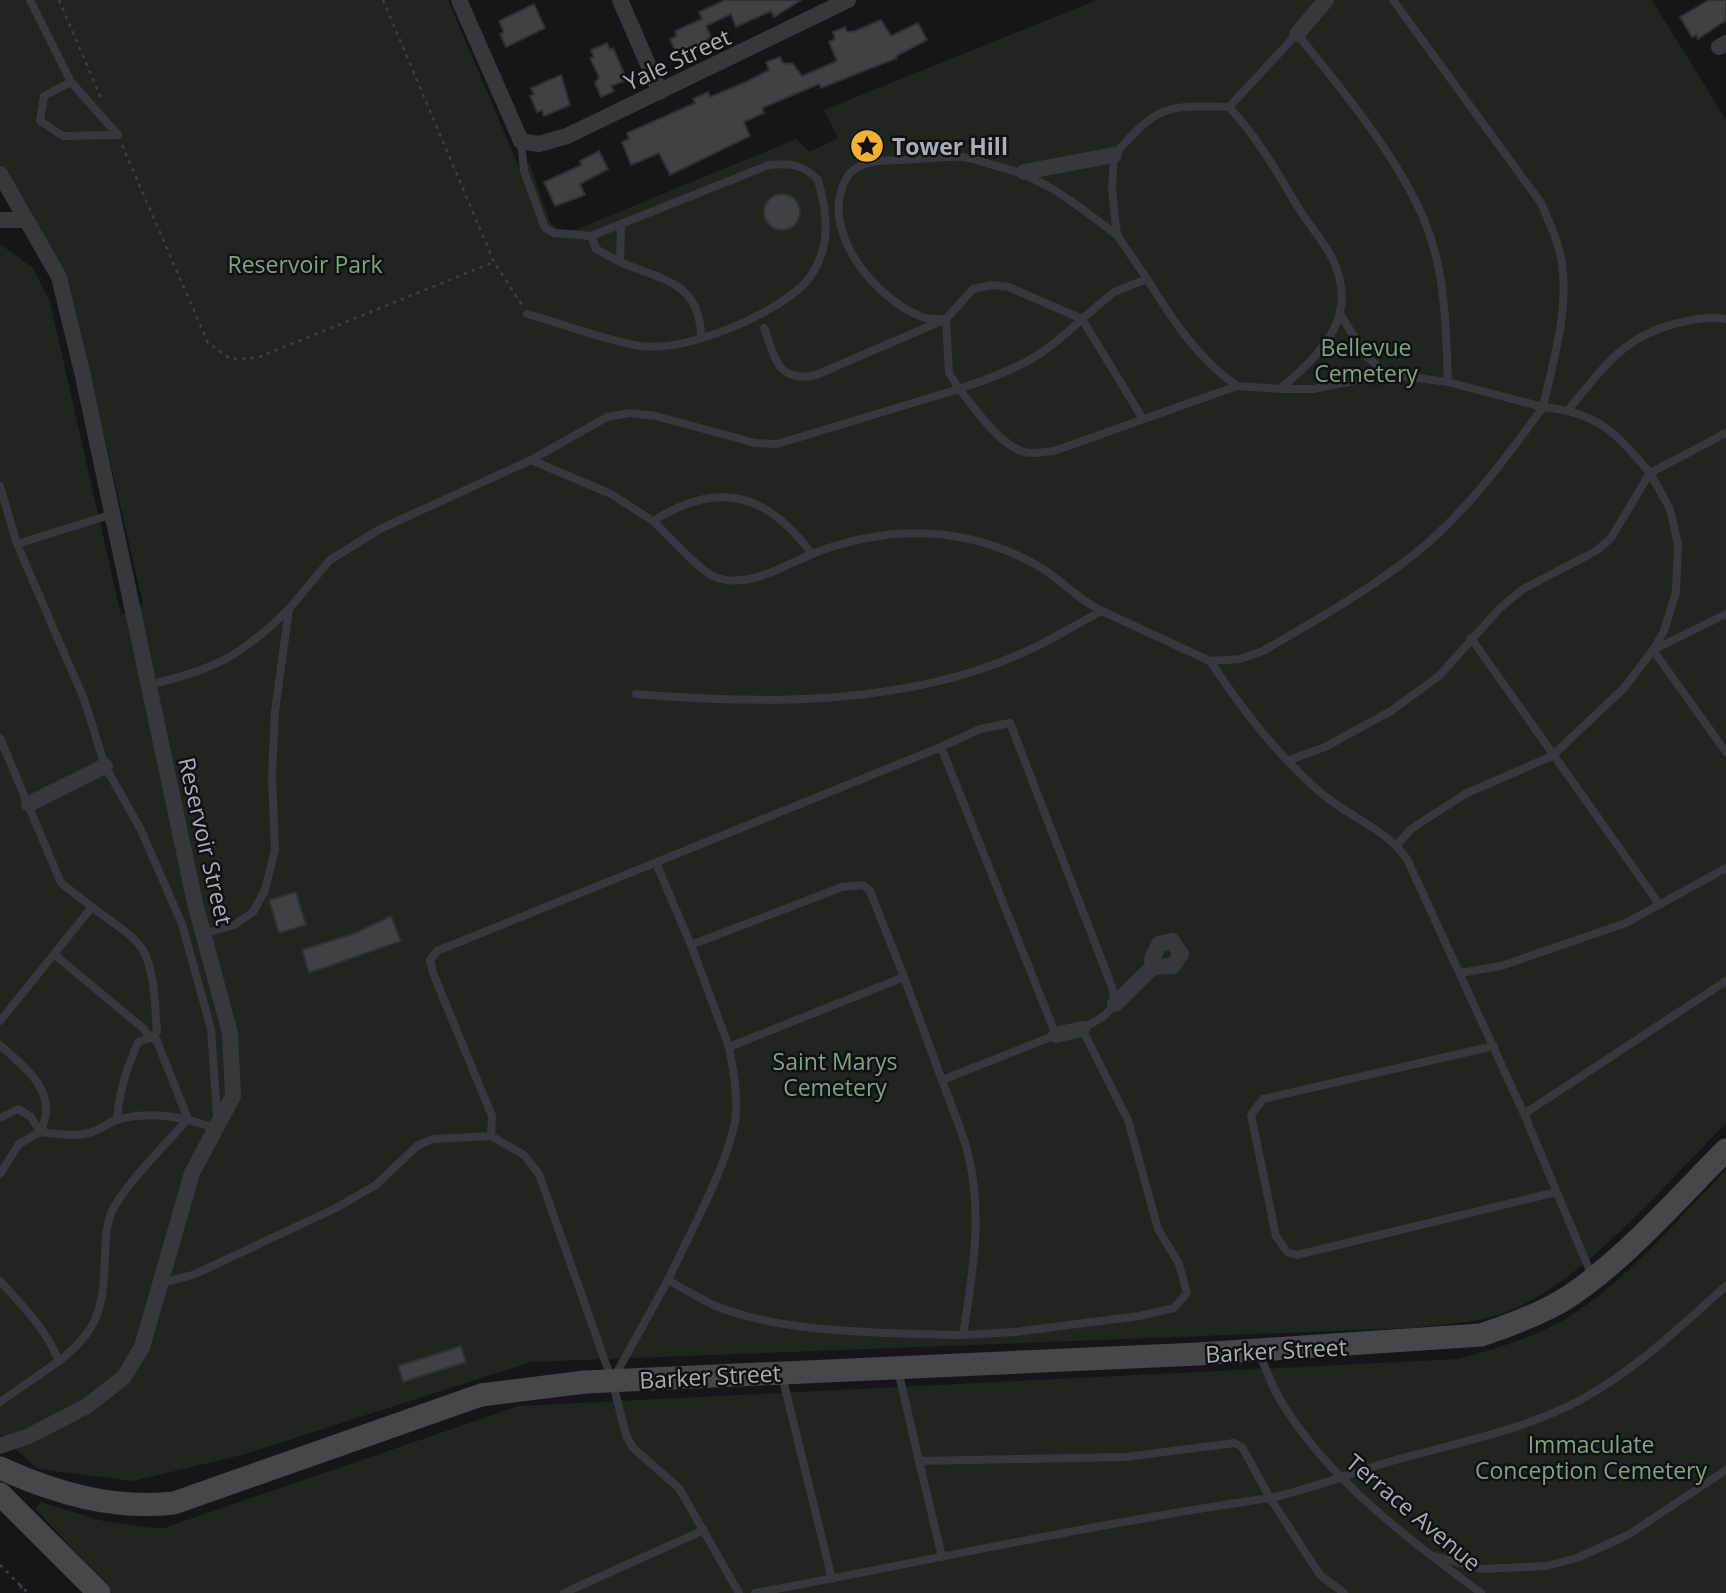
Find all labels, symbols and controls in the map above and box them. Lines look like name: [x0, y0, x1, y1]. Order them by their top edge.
street label: Yale Street: [618, 20, 736, 98]
place icon: Tower Hill: [848, 127, 886, 165]
place label: Tower Hill: [892, 130, 1008, 162]
park label: Reservoir Park: [228, 248, 383, 280]
park label: Bellevue Cemetery: [1314, 331, 1418, 389]
street label: Reservoir Street: [171, 754, 241, 928]
park label: Saint Marys Cemetery: [773, 1045, 897, 1103]
street label: Barker Street: [1204, 1330, 1348, 1370]
street label: Barker Street: [638, 1356, 782, 1396]
park label: Immaculate Conception Cemetery: [1475, 1428, 1707, 1486]
street label: Terrace Avenue: [1340, 1446, 1488, 1578]

